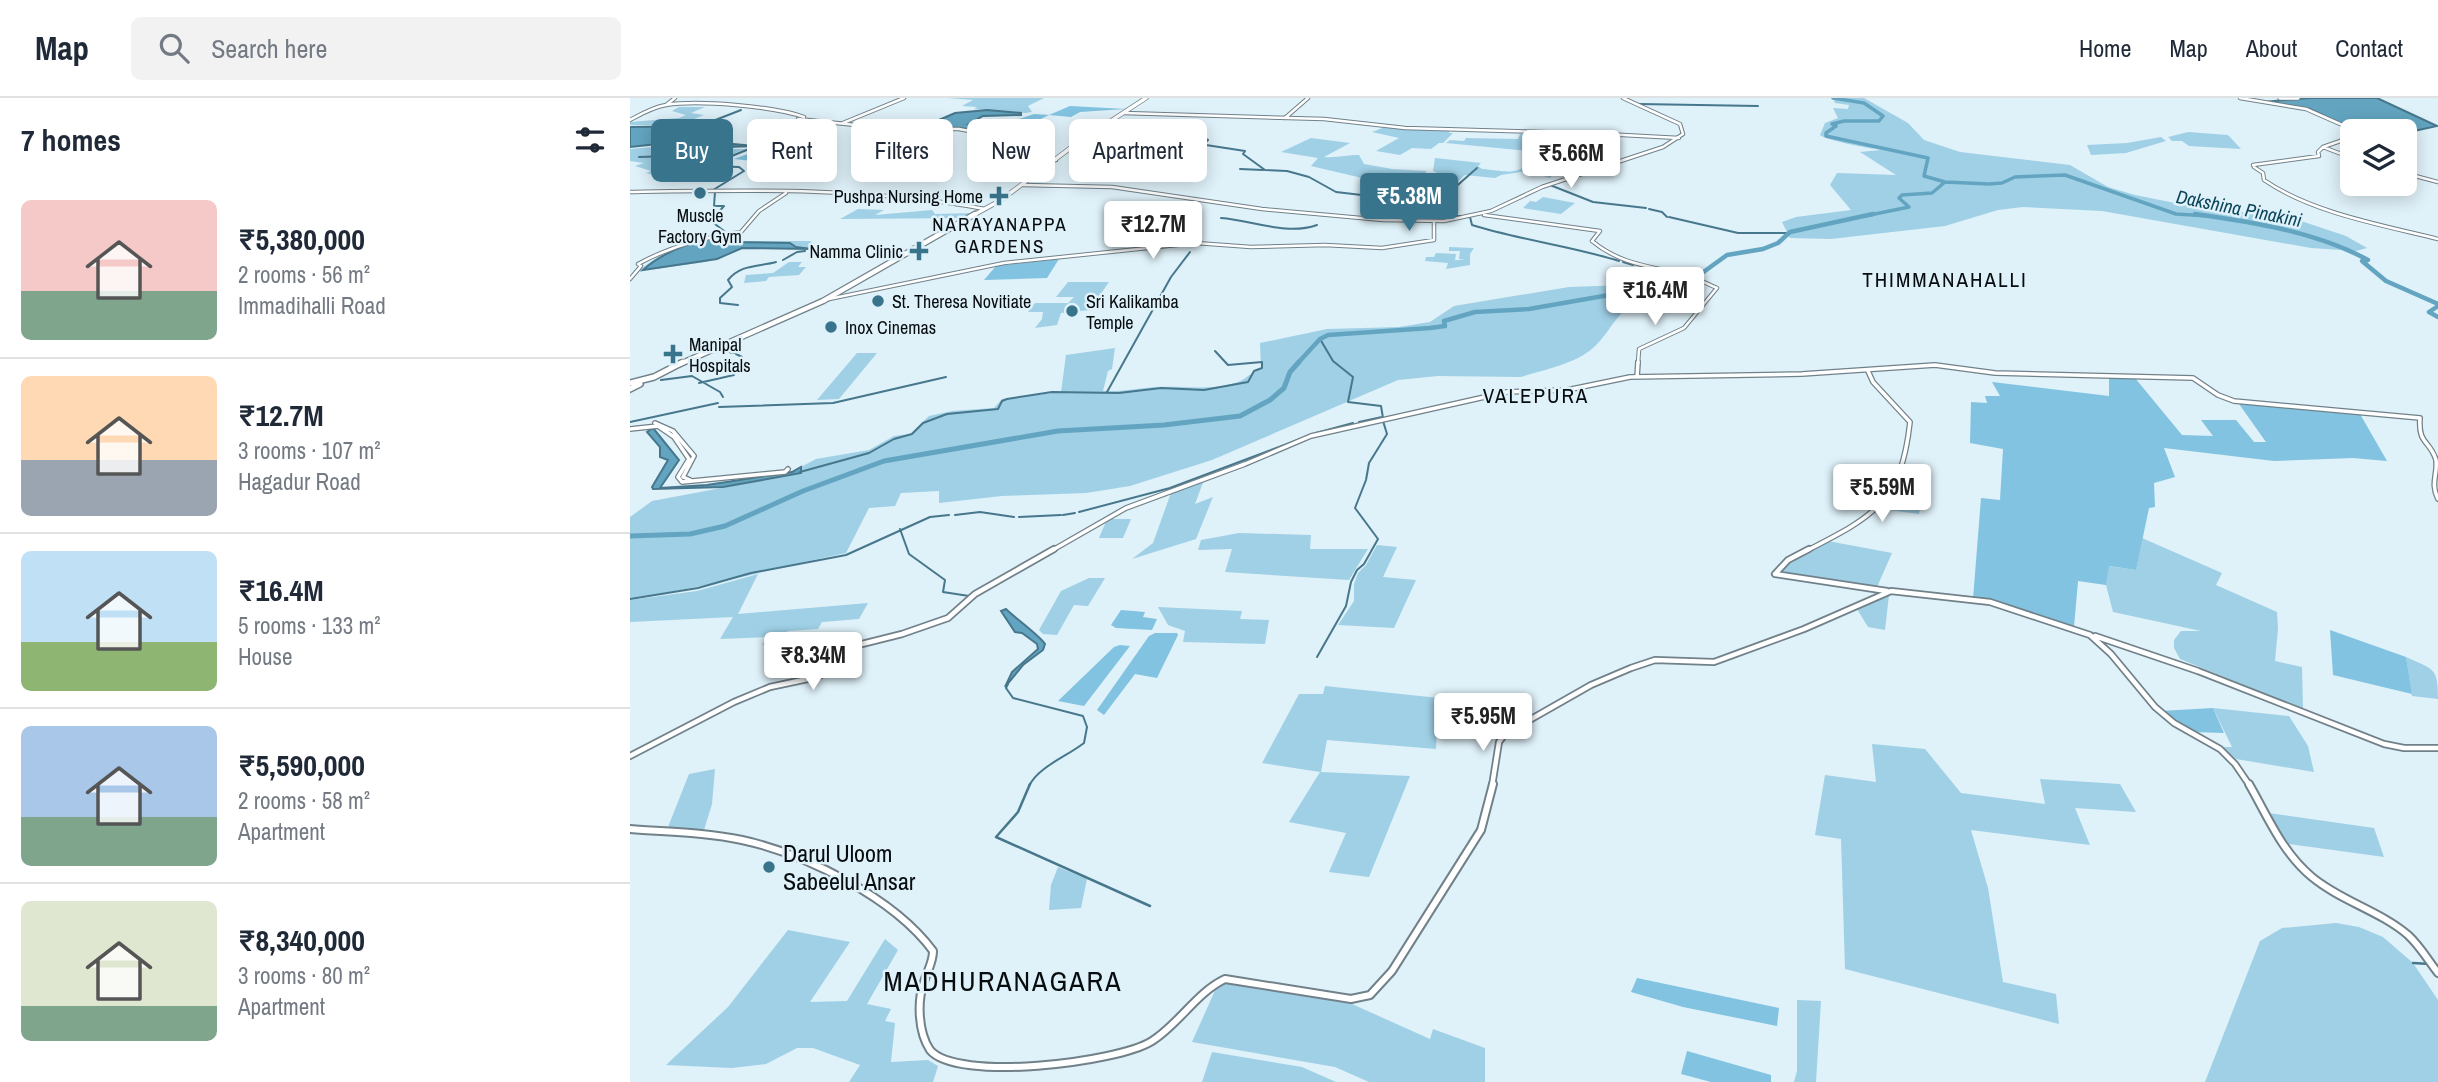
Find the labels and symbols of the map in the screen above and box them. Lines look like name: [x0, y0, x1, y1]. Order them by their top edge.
pin: ₹5.66M: [1514, 130, 1628, 190]
pin: ₹5.38M: [1352, 174, 1466, 233]
water label: Dakshina Pinakini: [2174, 183, 2305, 233]
place label: Pushpa Nursing Home: [834, 184, 983, 209]
marker: Muscle Factory Gym: [692, 185, 708, 201]
marker: Pushpa Nursing Home: [989, 186, 1009, 206]
pin: ₹12.7M: [1096, 202, 1210, 261]
place label: Muscle Factory Gym: [658, 203, 742, 249]
district label: NARAYANAPPA GARDENS: [932, 211, 1068, 259]
place label: Namma Clinic: [810, 239, 903, 264]
marker: Namma Clinic: [909, 241, 929, 261]
district label: THIMMANAHALLI: [1862, 265, 2028, 294]
pin: ₹16.4M: [1598, 268, 1712, 327]
place label: St. Theresa Novitiate: [892, 289, 1031, 314]
place label: Sri Kalikamba Temple: [1086, 289, 1179, 335]
marker: St. Theresa Novitiate: [870, 293, 886, 309]
marker: Sri Kalikamba Temple: [1064, 303, 1080, 319]
place label: Inox Cinemas: [845, 315, 936, 340]
marker: Inox Cinemas: [823, 319, 839, 335]
place label: Manipal Hospitals: [689, 332, 751, 378]
marker: Manipal Hospitals: [663, 344, 683, 364]
district label: VALEPURA: [1483, 381, 1589, 410]
pin: ₹5.59M: [1825, 464, 1939, 524]
pin: ₹8.34M: [756, 632, 870, 692]
pin: ₹5.95M: [1426, 694, 1540, 753]
place label: Darul Uloom Sabeelul Ansar: [783, 837, 916, 897]
marker: Darul Uloom Sabeelul Ansar: [761, 859, 777, 875]
district label: MADHURANAGARA: [883, 962, 1123, 1000]

